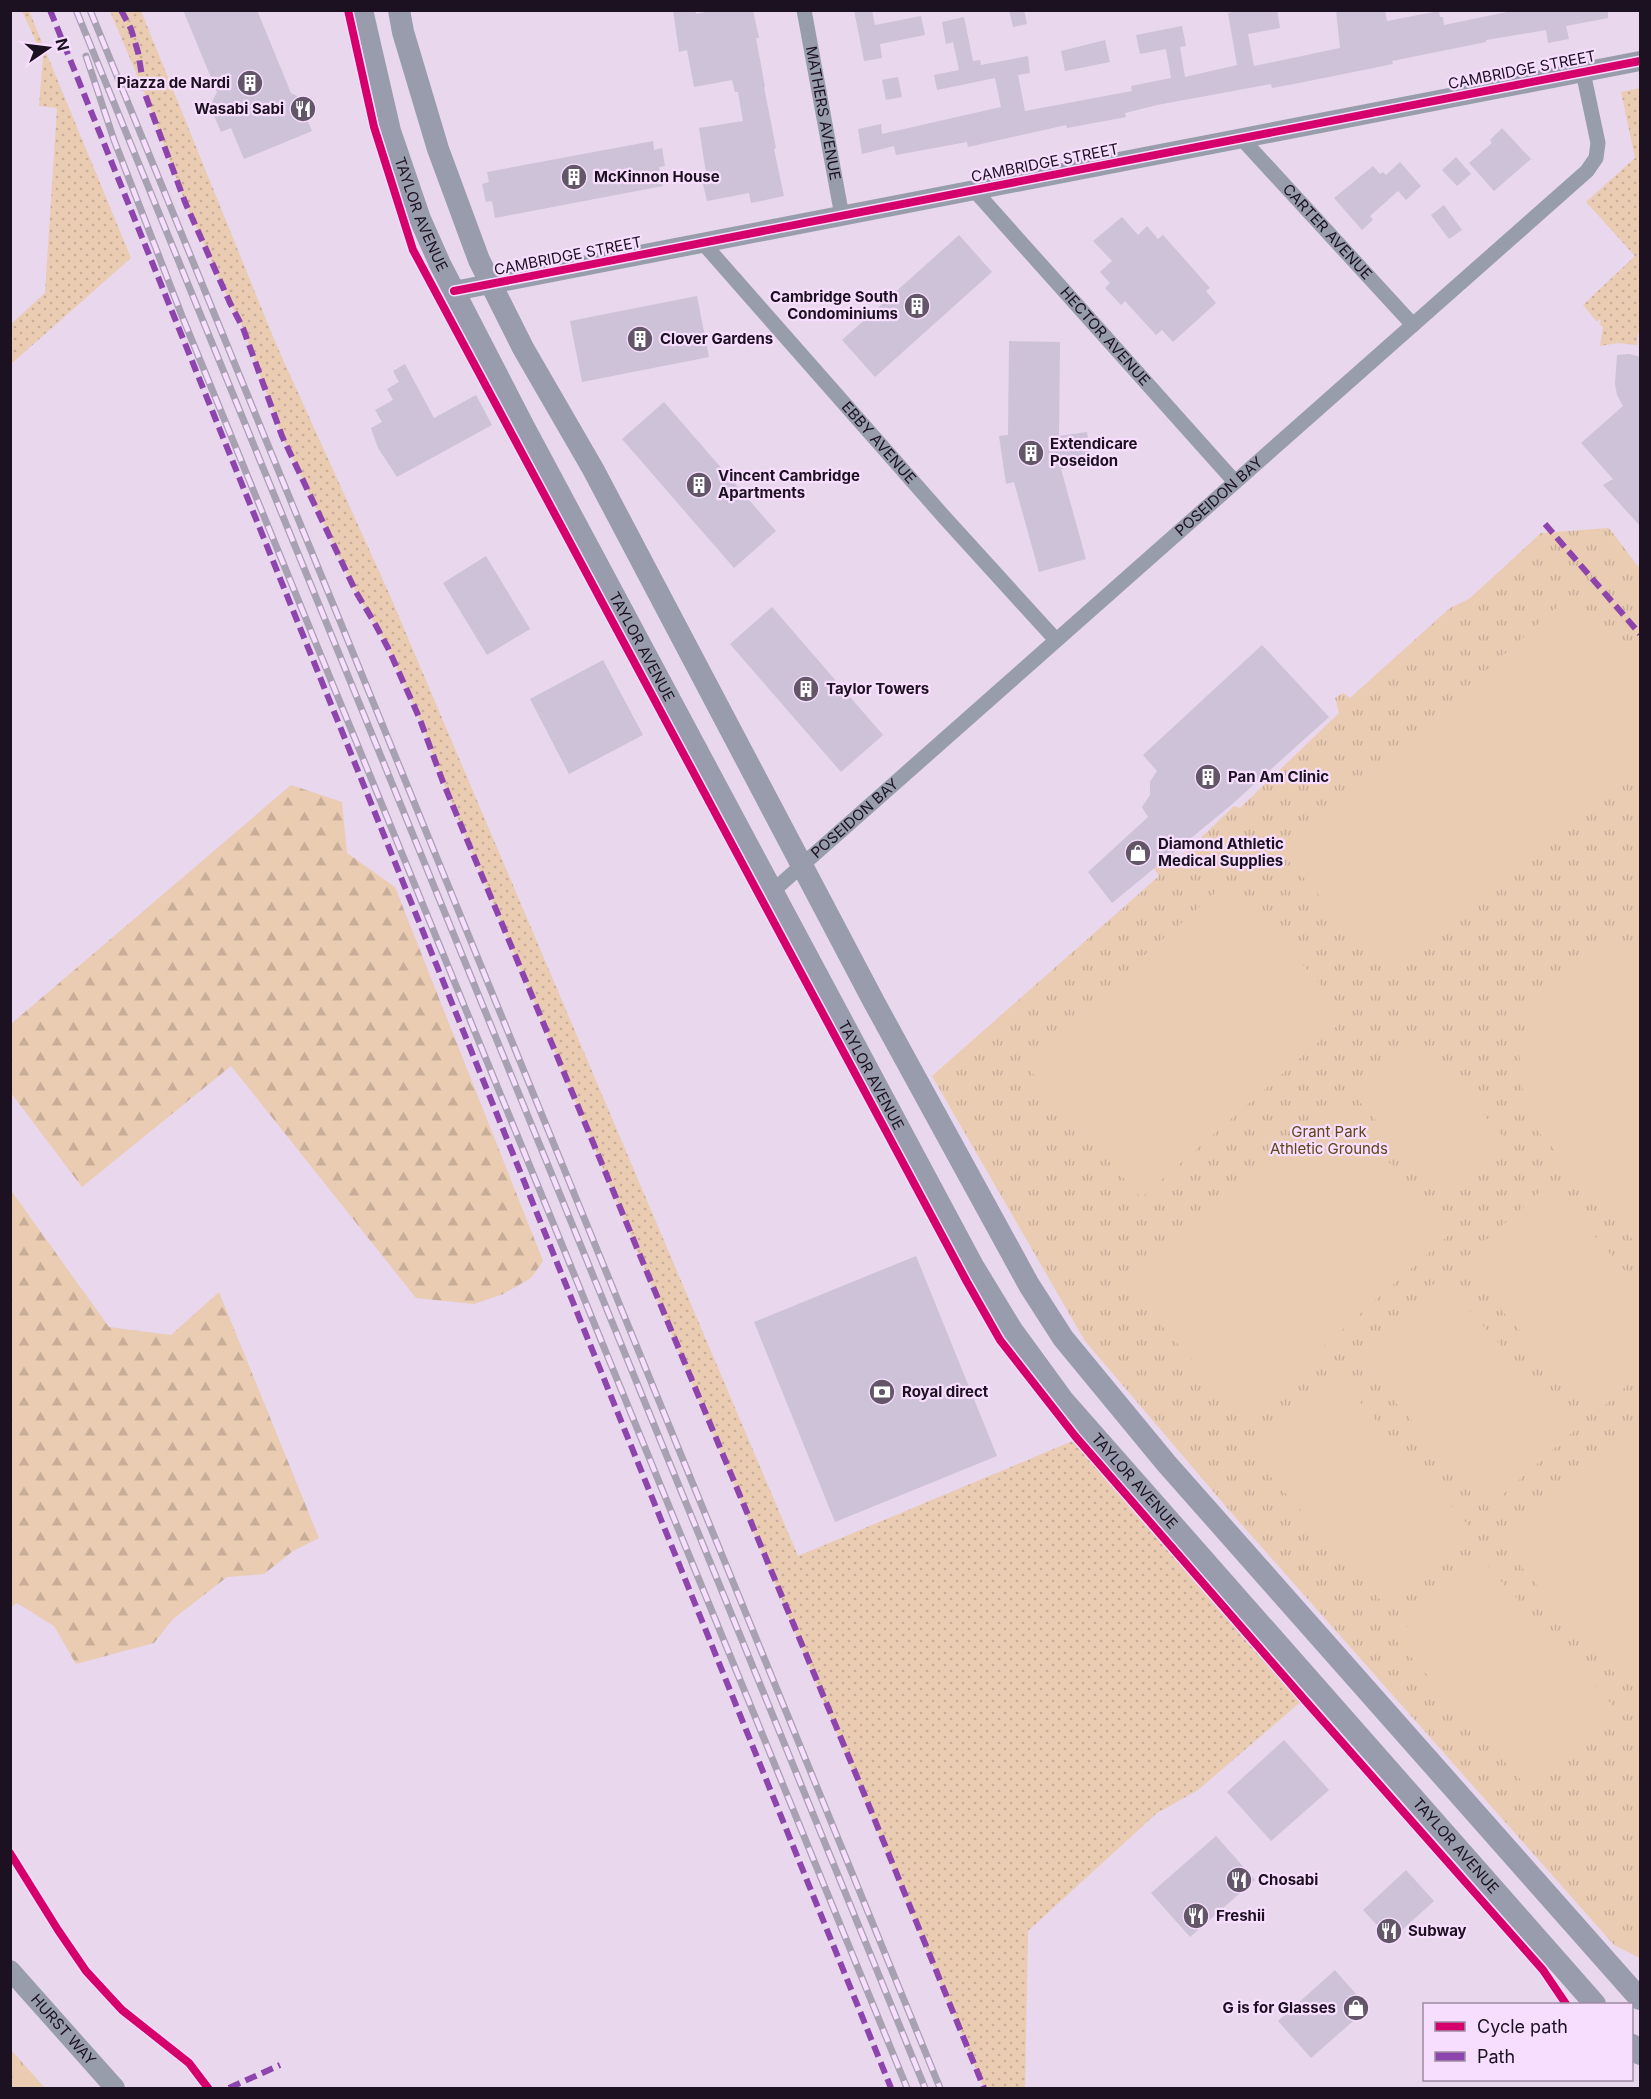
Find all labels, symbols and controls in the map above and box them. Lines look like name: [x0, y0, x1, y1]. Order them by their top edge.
north arrow: [18, 18, 78, 78]
text: N: [51, 36, 74, 53]
street label: MATHERS AVENUE: [802, 44, 845, 182]
street label: CAMBRIDGE STREET: [1446, 46, 1597, 93]
building icon: Piazza de Nardi: [235, 68, 265, 98]
place label: Piazza de Nardi: [117, 73, 230, 92]
restaurant icon: Wasabi Sabi: [288, 94, 318, 124]
place label: Wasabi Sabi: [194, 99, 284, 118]
street label: CAMBRIDGE STREET: [969, 139, 1120, 186]
street label: TAYLOR AVENUE: [391, 154, 452, 275]
building icon: McKinnon House: [559, 162, 589, 192]
place label: McKinnon House: [594, 167, 720, 186]
street label: CARTER AVENUE: [1279, 180, 1376, 283]
street label: CAMBRIDGE STREET: [492, 232, 643, 279]
street label: HECTOR AVENUE: [1056, 283, 1154, 389]
place label: Cambridge South Condominiums: [770, 287, 898, 323]
building icon: Cambridge South Condominiums: [902, 291, 932, 321]
building icon: Clover Gardens: [625, 324, 655, 354]
place label: Clover Gardens: [660, 329, 773, 348]
street label: EBBY AVENUE: [838, 397, 920, 487]
place label: Extendicare Poseidon: [1050, 434, 1138, 470]
building icon: Extendicare Poseidon: [1016, 438, 1046, 468]
street label: POSEIDON BAY: [1171, 452, 1266, 540]
place label: Vincent Cambridge Apartments: [718, 466, 860, 502]
building icon: Vincent Cambridge Apartments: [684, 470, 714, 500]
street label: TAYLOR AVENUE: [605, 588, 679, 705]
building icon: Taylor Towers: [791, 674, 821, 704]
place label: Taylor Towers: [826, 679, 929, 698]
building icon: Pan Am Clinic: [1193, 762, 1223, 792]
place label: Pan Am Clinic: [1228, 767, 1329, 786]
street label: POSEIDON BAY: [807, 774, 902, 862]
place label: Diamond Athletic Medical Supplies: [1158, 834, 1284, 870]
shop icon: Diamond Athletic Medical Supplies: [1123, 838, 1153, 868]
street label: TAYLOR AVENUE: [834, 1017, 908, 1133]
park label: Grant Park Athletic Grounds: [1270, 1122, 1388, 1158]
bank icon: Royal direct: [867, 1377, 897, 1407]
place label: Royal direct: [902, 1382, 989, 1401]
street label: TAYLOR AVENUE: [1088, 1429, 1182, 1533]
street label: TAYLOR AVENUE: [1409, 1794, 1503, 1897]
restaurant icon: Chosabi: [1224, 1865, 1254, 1895]
place label: Chosabi: [1258, 1870, 1318, 1889]
restaurant icon: Freshii: [1181, 1901, 1211, 1931]
place label: Freshii: [1216, 1906, 1265, 1925]
restaurant icon: Subway: [1374, 1916, 1404, 1946]
place label: Subway: [1408, 1921, 1467, 1940]
street label: HURST WAY: [27, 1990, 100, 2069]
shop icon: G is for Glasses: [1341, 1993, 1371, 2023]
place label: G is for Glasses: [1222, 1998, 1336, 2017]
legend: [1423, 2003, 1633, 2081]
text: Cycle path: [1477, 2016, 1568, 2037]
text: Path: [1477, 2046, 1515, 2067]

